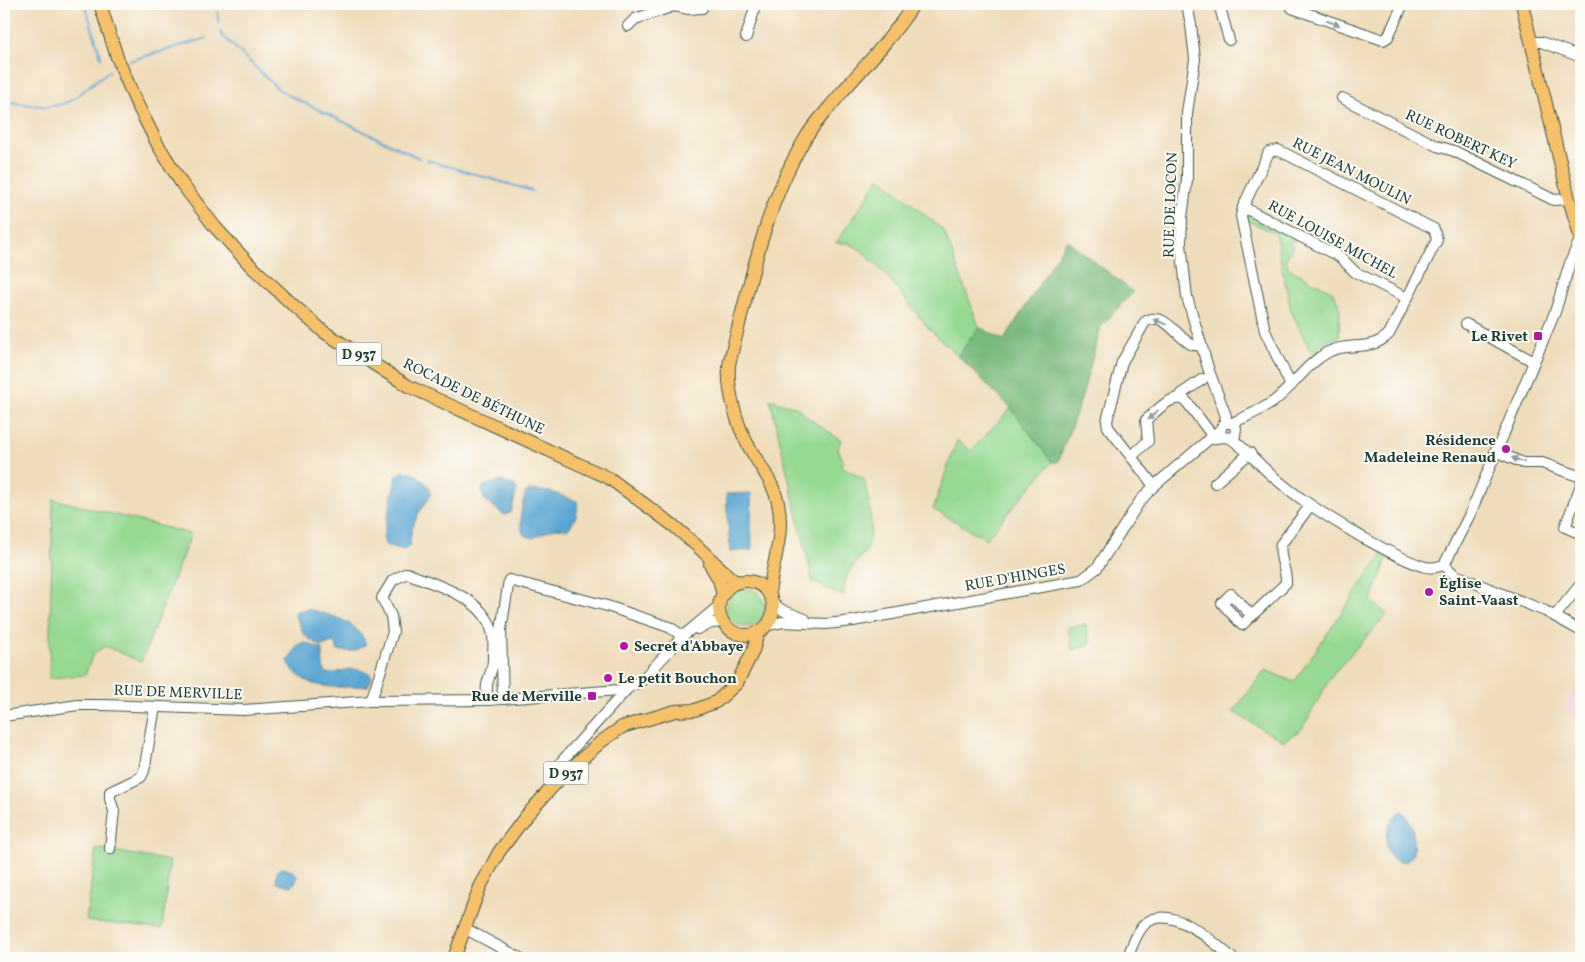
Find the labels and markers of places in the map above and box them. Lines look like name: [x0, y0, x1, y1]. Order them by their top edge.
place label: Le Rivet: [1471, 327, 1528, 348]
marker: Le Rivet: [1532, 330, 1544, 342]
place label: Résidence Madeleine Renaud: [1364, 431, 1496, 469]
marker: Résidence Madeleine Renaud: [1500, 443, 1512, 455]
place label: Église Saint-Vaast: [1439, 574, 1519, 612]
marker: Église Saint-Vaast: [1423, 586, 1435, 598]
place label: Secret d'Abbaye: [634, 637, 744, 658]
marker: Secret d'Abbaye: [618, 640, 630, 652]
place label: Le petit Bouchon: [618, 669, 737, 690]
marker: Le petit Bouchon: [602, 672, 614, 684]
place label: Rue de Merville: [471, 687, 582, 708]
marker: Rue de Merville: [586, 690, 598, 702]

